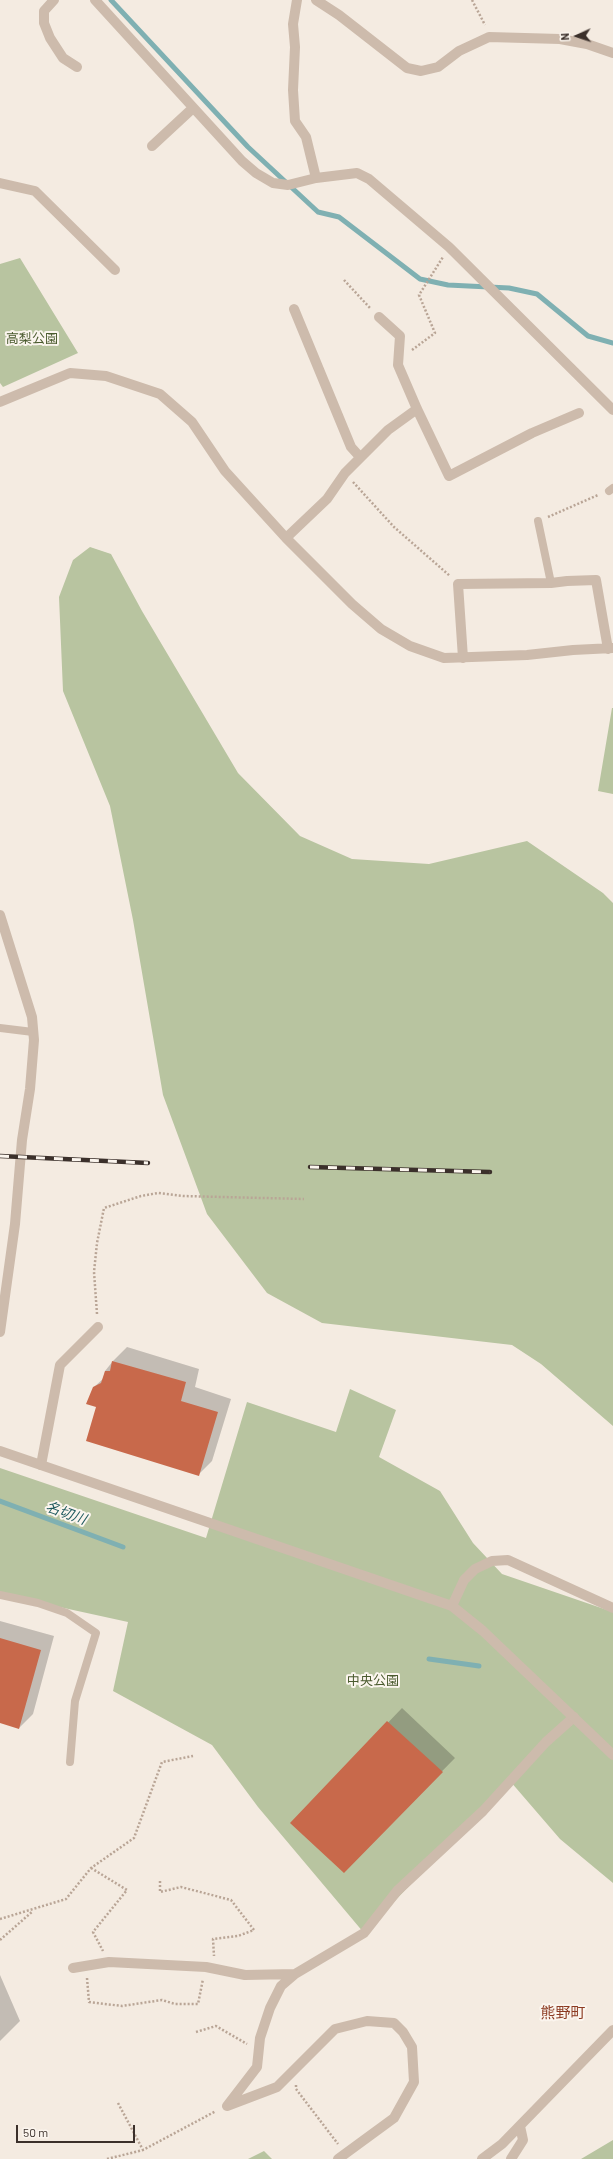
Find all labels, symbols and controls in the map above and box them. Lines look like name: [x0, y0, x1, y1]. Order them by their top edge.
north arrow: [557, 16, 597, 56]
text: N: [558, 33, 571, 41]
park label: 高梨公園: [6, 331, 58, 347]
water label: 名切川: [43, 1498, 89, 1528]
park label: 中央公園: [347, 1673, 399, 1689]
district label: 熊野町: [541, 2004, 585, 2022]
scale bar: [18, 2117, 137, 2143]
text: 50 m: [23, 2125, 48, 2139]

